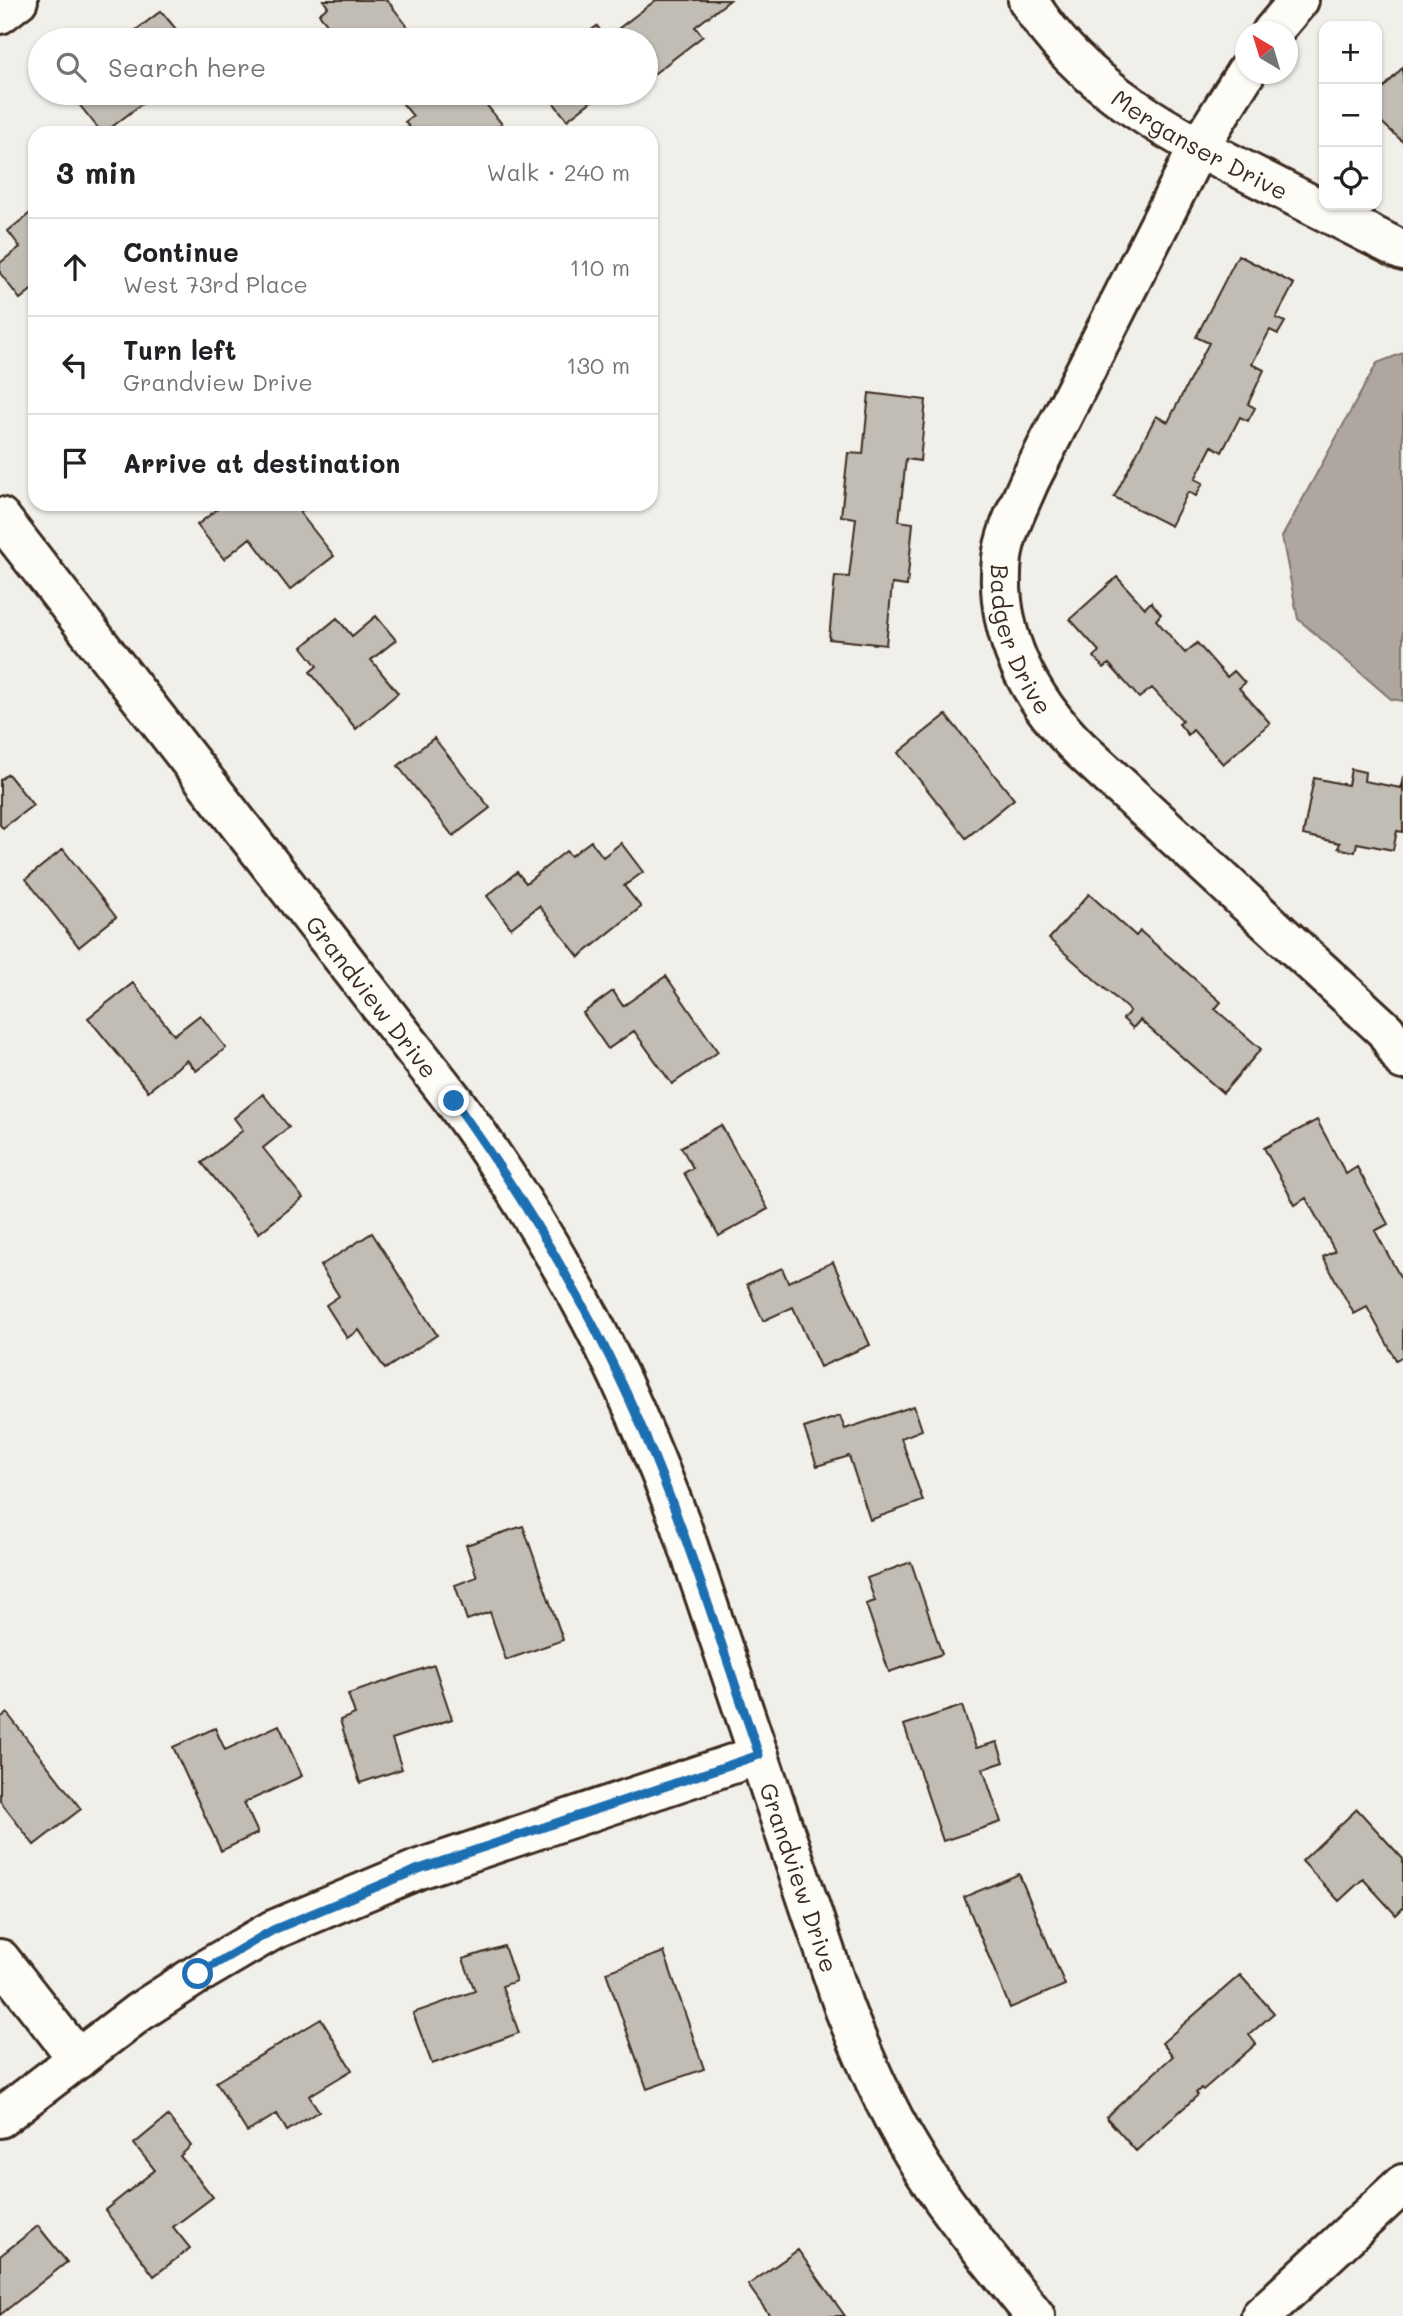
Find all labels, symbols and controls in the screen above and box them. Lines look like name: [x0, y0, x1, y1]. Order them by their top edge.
north arrow: [1235, 21, 1298, 84]
map controls: [1319, 21, 1382, 210]
button: +: [1319, 21, 1382, 84]
search box: [28, 28, 658, 105]
icon: search: [52, 48, 90, 86]
text: Search here: [108, 50, 266, 84]
street label: Merganser Drive: [1106, 82, 1294, 206]
button: −: [1319, 84, 1382, 147]
button: locate: [1319, 147, 1382, 210]
text: 3 min: [56, 152, 136, 192]
text: Walk · 240 m: [487, 157, 630, 187]
text: Continue: [123, 235, 239, 269]
icon: ahead: [56, 248, 94, 286]
text: 110 m: [570, 252, 630, 282]
text: West 73rd Place: [123, 269, 308, 299]
text: Turn left: [123, 333, 236, 367]
icon: left: [56, 346, 94, 384]
text: 130 m: [566, 350, 630, 380]
text: Grandview Drive: [123, 367, 313, 397]
icon: arrive: [56, 444, 94, 482]
text: Arrive at destination: [123, 446, 400, 480]
street label: Badger Drive: [985, 564, 1060, 720]
street label: Grandview Drive: [300, 909, 446, 1084]
route end: [438, 1085, 469, 1116]
street label: Grandview Drive: [754, 1778, 846, 1976]
route start: [182, 1958, 213, 1989]

